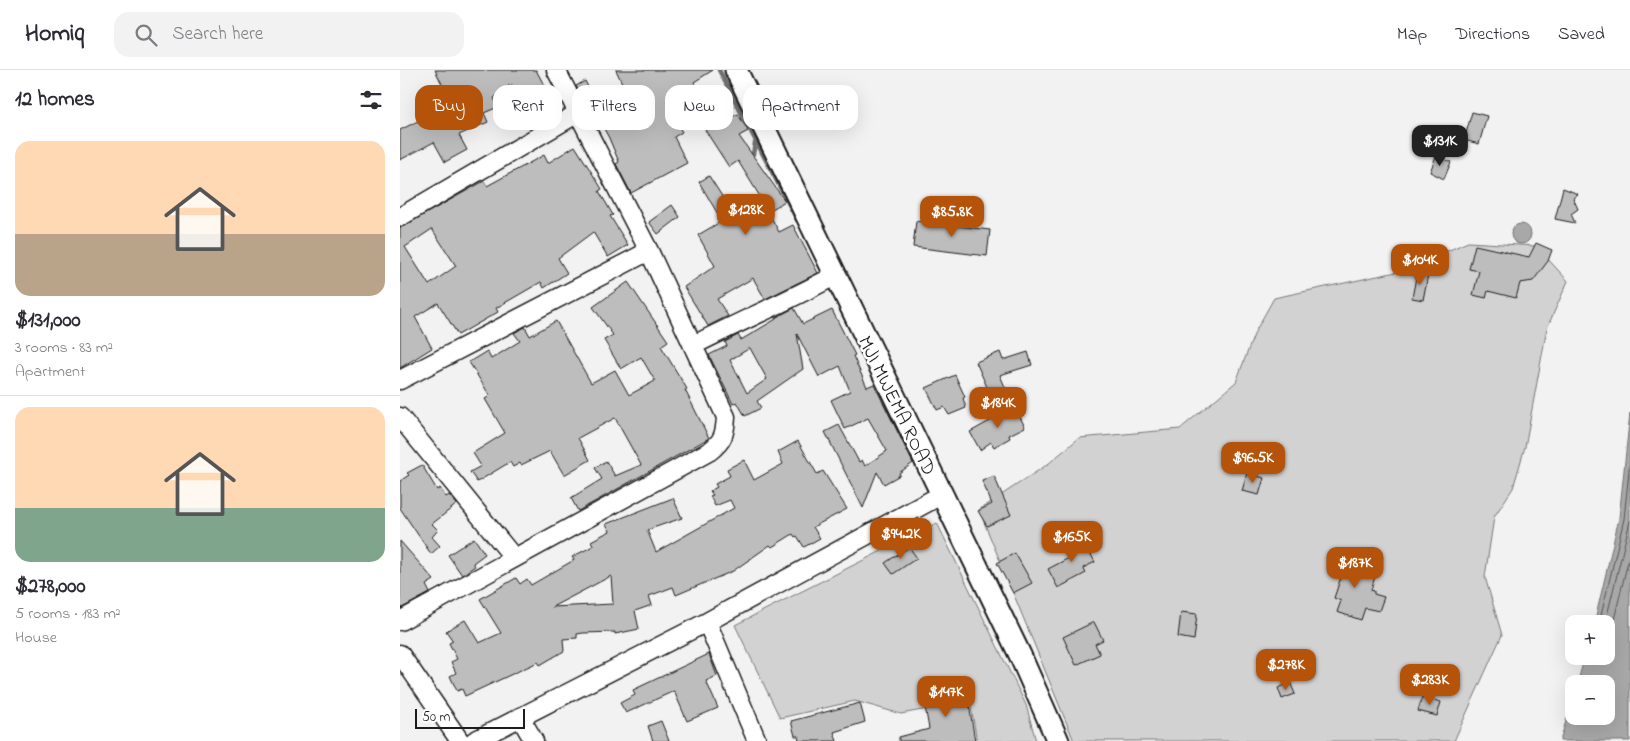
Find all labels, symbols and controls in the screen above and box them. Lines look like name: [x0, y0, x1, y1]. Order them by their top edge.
search box: [114, 12, 464, 57]
text: Homiq: [25, 17, 84, 52]
icon: search: [132, 21, 160, 49]
text: Search here: [172, 21, 263, 48]
text: Map: [1397, 22, 1427, 48]
text: Directions: [1455, 22, 1530, 48]
text: Saved: [1558, 22, 1605, 48]
text: 12 homes: [15, 85, 95, 115]
chip: Buy: [415, 85, 483, 130]
chip: Rent: [493, 85, 562, 130]
chip: Filters: [572, 85, 655, 130]
chip: New: [665, 85, 733, 130]
chip: Apartment: [743, 85, 858, 130]
icon: filters: [357, 86, 385, 114]
pin: $131K: [1405, 124, 1475, 167]
text: $131K: [1423, 129, 1457, 153]
icon: home: [155, 174, 245, 264]
pin: $128K: [711, 194, 781, 236]
pin: $85.8K: [911, 196, 993, 238]
text: $128K: [728, 198, 764, 222]
text: $85.8K: [931, 200, 973, 224]
pin: $104K: [1385, 244, 1455, 286]
text: $104K: [1402, 248, 1438, 272]
text: $131,000: [15, 306, 81, 336]
street label: MJI MWEMA ROAD: [849, 331, 942, 481]
text: 3 rooms · 83 m²: [15, 336, 113, 360]
text: Apartment: [15, 360, 85, 384]
pin: $184K: [963, 386, 1033, 429]
text: $184K: [980, 391, 1016, 415]
icon: home: [155, 439, 245, 529]
pin: $96.5K: [1212, 442, 1294, 484]
text: $96.5K: [1232, 446, 1274, 470]
pin: $94.2K: [860, 518, 942, 560]
pin: $165K: [1037, 520, 1107, 563]
text: $94.2K: [881, 522, 921, 546]
text: $165K: [1053, 525, 1091, 549]
pin: $187K: [1320, 546, 1390, 589]
text: $187K: [1337, 551, 1373, 575]
text: $278,000: [15, 572, 86, 602]
text: 5 rooms · 183 m²: [15, 602, 121, 626]
map controls: [1565, 615, 1615, 725]
button: +: [1565, 615, 1615, 665]
text: House: [15, 626, 57, 650]
pin: $278K: [1251, 648, 1321, 691]
text: $278K: [1267, 653, 1305, 677]
pin: $283K: [1395, 664, 1465, 706]
text: $283K: [1411, 668, 1449, 692]
button: −: [1565, 675, 1615, 725]
pin: $147K: [911, 676, 981, 718]
text: $147K: [928, 680, 964, 704]
scale bar: [415, 706, 525, 729]
text: 50 m: [422, 707, 450, 728]

